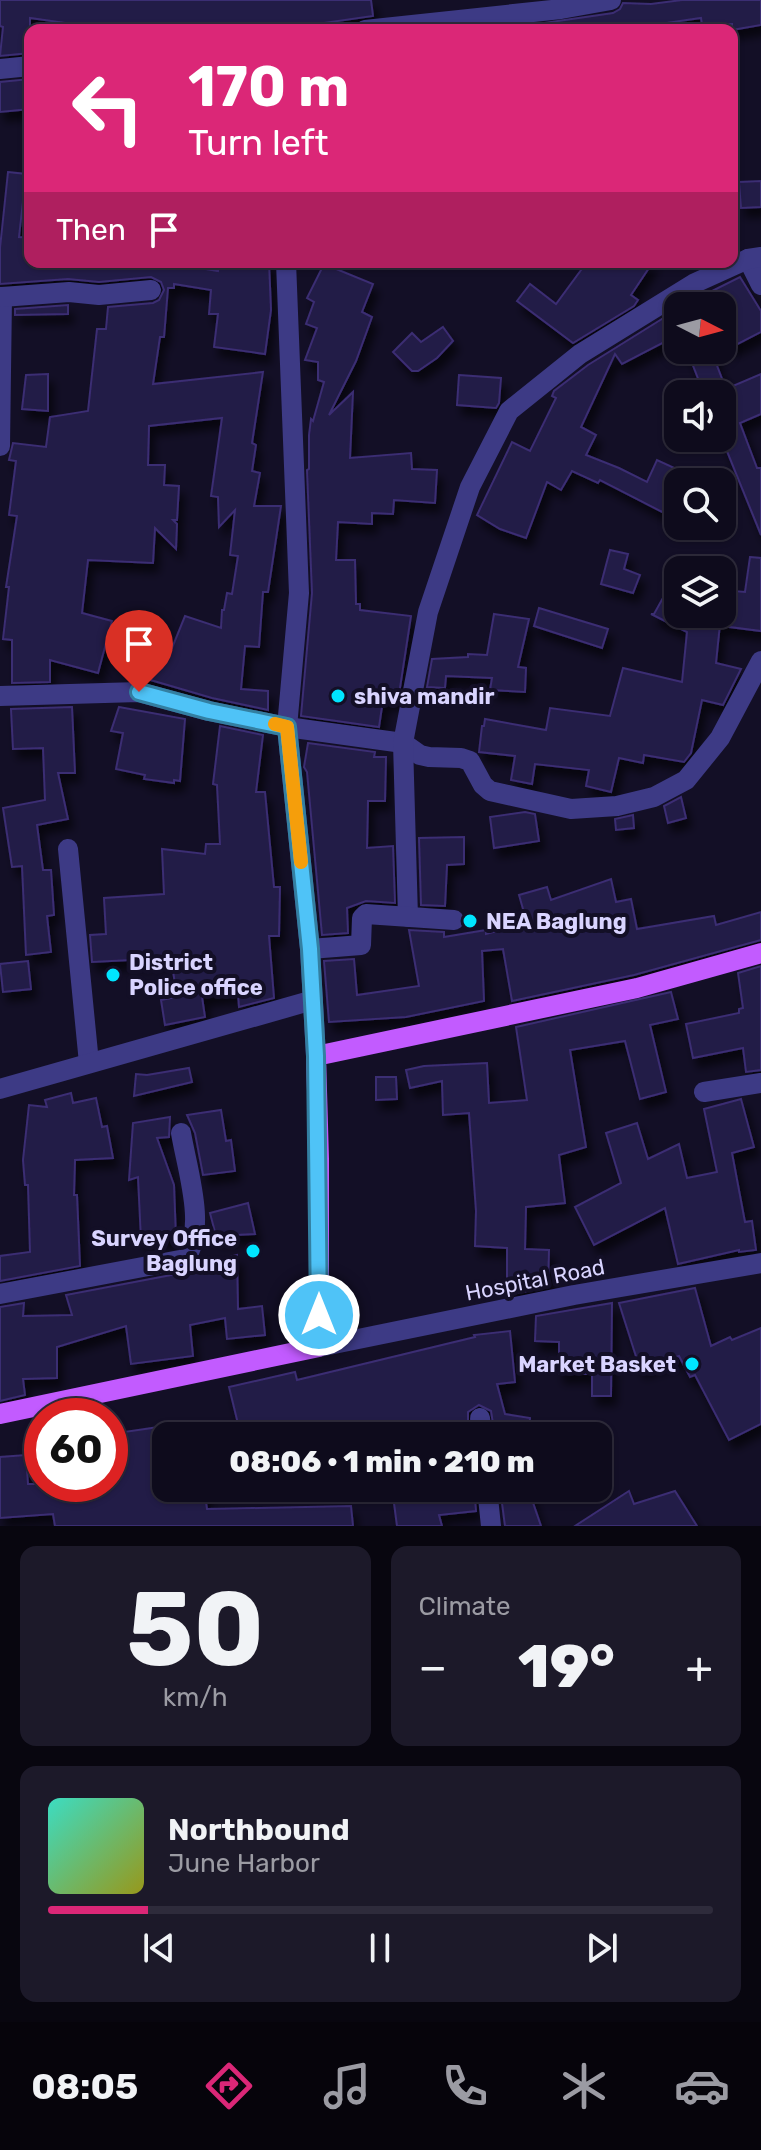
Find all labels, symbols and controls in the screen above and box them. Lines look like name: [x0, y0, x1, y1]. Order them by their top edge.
text: 170 m: [188, 54, 349, 120]
icon: left: [56, 56, 160, 160]
text: Turn left: [188, 121, 329, 164]
icon: arrive: [142, 208, 186, 252]
text: Then: [56, 212, 126, 248]
north arrow: [664, 292, 736, 364]
map controls: [664, 292, 736, 628]
button: sound: [664, 380, 736, 452]
button: search: [664, 468, 736, 540]
button: layers: [664, 556, 736, 628]
pin: [105, 610, 173, 692]
icon: arrive: [117, 622, 161, 666]
place label: shiva mandir: [354, 683, 494, 710]
marker: shiva mandir: [329, 687, 347, 705]
place label: NEA Baglung: [486, 908, 627, 935]
marker: NEA Baglung: [461, 912, 479, 930]
place label: District Police office: [129, 949, 263, 1001]
marker: District Police office: [104, 966, 122, 984]
place label: Survey Office Baglung: [91, 1225, 237, 1277]
marker: Survey Office Baglung: [244, 1242, 262, 1260]
street label: Hospital Road: [463, 1253, 607, 1307]
position arrow: [277, 1273, 361, 1357]
place label: Market Basket: [518, 1351, 676, 1378]
marker: Market Basket: [683, 1355, 701, 1373]
speed limit sign: 60: [24, 1398, 128, 1502]
text: 08:06 · 1 min · 210 m: [229, 1444, 535, 1480]
text: 50: [126, 1568, 264, 1691]
text: Climate: [419, 1591, 511, 1622]
text: 19°: [518, 1631, 615, 1702]
text: −: [419, 1641, 447, 1693]
text: +: [686, 1641, 713, 1693]
text: km/h: [163, 1682, 228, 1713]
text: Northbound: [168, 1812, 350, 1848]
text: June Harbor: [168, 1848, 320, 1879]
icon: previous: [137, 1926, 181, 1970]
icon: pause: [358, 1926, 402, 1970]
icon: next: [580, 1926, 624, 1970]
icon: directions: [201, 2058, 257, 2114]
icon: music: [319, 2058, 375, 2114]
icon: phone: [437, 2058, 493, 2114]
icon: climate: [556, 2058, 612, 2114]
icon: car: [674, 2058, 730, 2114]
text: 08:05: [31, 2065, 138, 2108]

